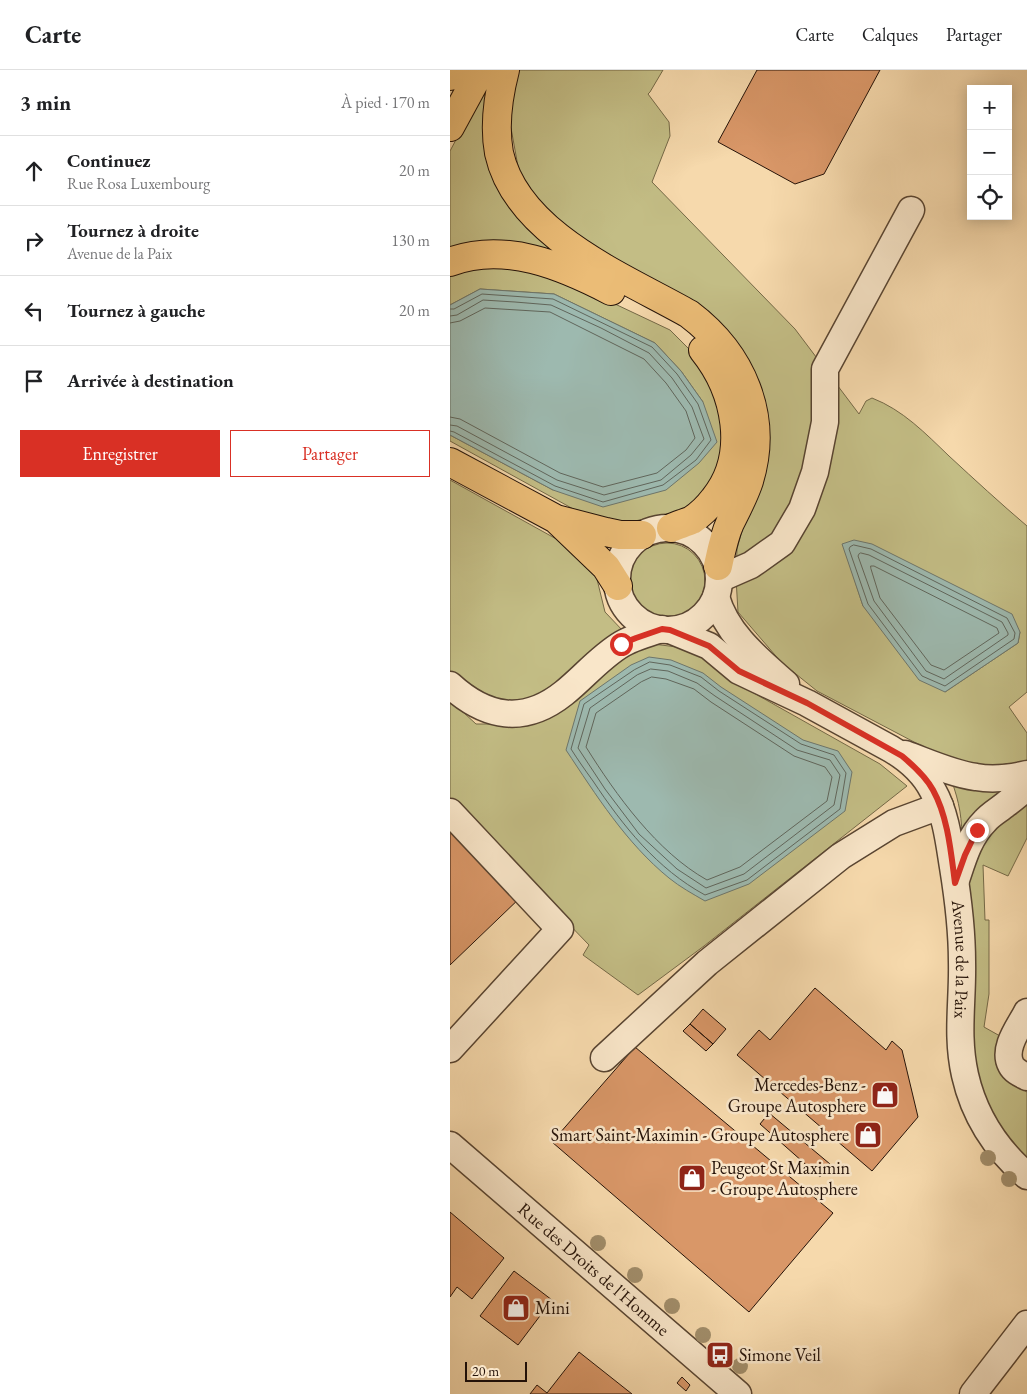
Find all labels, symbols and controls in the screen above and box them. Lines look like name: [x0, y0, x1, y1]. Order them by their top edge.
text: Carte: [25, 19, 81, 50]
text: Carte: [795, 23, 834, 46]
text: Calques: [862, 23, 918, 46]
text: Partager: [946, 23, 1002, 46]
map controls: [967, 85, 1012, 220]
button: +: [967, 85, 1012, 130]
text: 3 min: [20, 89, 71, 116]
text: À pied · 170 m: [341, 92, 430, 113]
button: −: [967, 130, 1012, 175]
text: Continuez: [67, 148, 151, 173]
icon: ahead: [20, 157, 48, 185]
text: 20 m: [399, 160, 430, 181]
text: Rue Rosa Luxembourg: [67, 173, 210, 194]
button: locate: [967, 175, 1012, 220]
text: Tournez à droite: [67, 218, 199, 243]
icon: right: [20, 227, 48, 255]
text: 130 m: [391, 230, 430, 251]
text: Avenue de la Paix: [67, 243, 172, 264]
icon: left: [20, 297, 48, 325]
text: Tournez à gauche: [67, 298, 205, 323]
text: 20 m: [399, 300, 430, 321]
icon: arrive: [20, 367, 48, 395]
text: Arrivée à destination: [67, 368, 234, 393]
button: Enregistrer: [20, 430, 220, 477]
button: Partager: [230, 430, 430, 477]
route start: [610, 633, 633, 656]
route end: [966, 819, 989, 842]
street label: Avenue de la Paix: [947, 898, 974, 1019]
place label: Mercedes-Benz - Groupe Autosphere: [728, 1073, 866, 1117]
shop icon: Mercedes-Benz - Groupe Autosphere: [870, 1080, 900, 1110]
shop icon: Smart Saint-Maximin - Groupe Autosphere: [853, 1120, 883, 1150]
place label: Smart Saint-Maximin - Groupe Autosphere: [551, 1123, 849, 1146]
place label: Peugeot St Maximin - Groupe Autosphere: [711, 1156, 858, 1200]
shop icon: Peugeot St Maximin - Groupe Autosphere: [677, 1163, 707, 1193]
street label: Rue des Droits de l'Homme: [514, 1197, 675, 1341]
shop icon: Mini: [501, 1293, 531, 1323]
place label: Mini: [535, 1296, 570, 1319]
bus stop icon: Simone Veil: [705, 1340, 735, 1370]
place label: Simone Veil: [739, 1343, 821, 1366]
scale bar: [465, 1359, 528, 1382]
text: 20 m: [472, 1362, 499, 1380]

